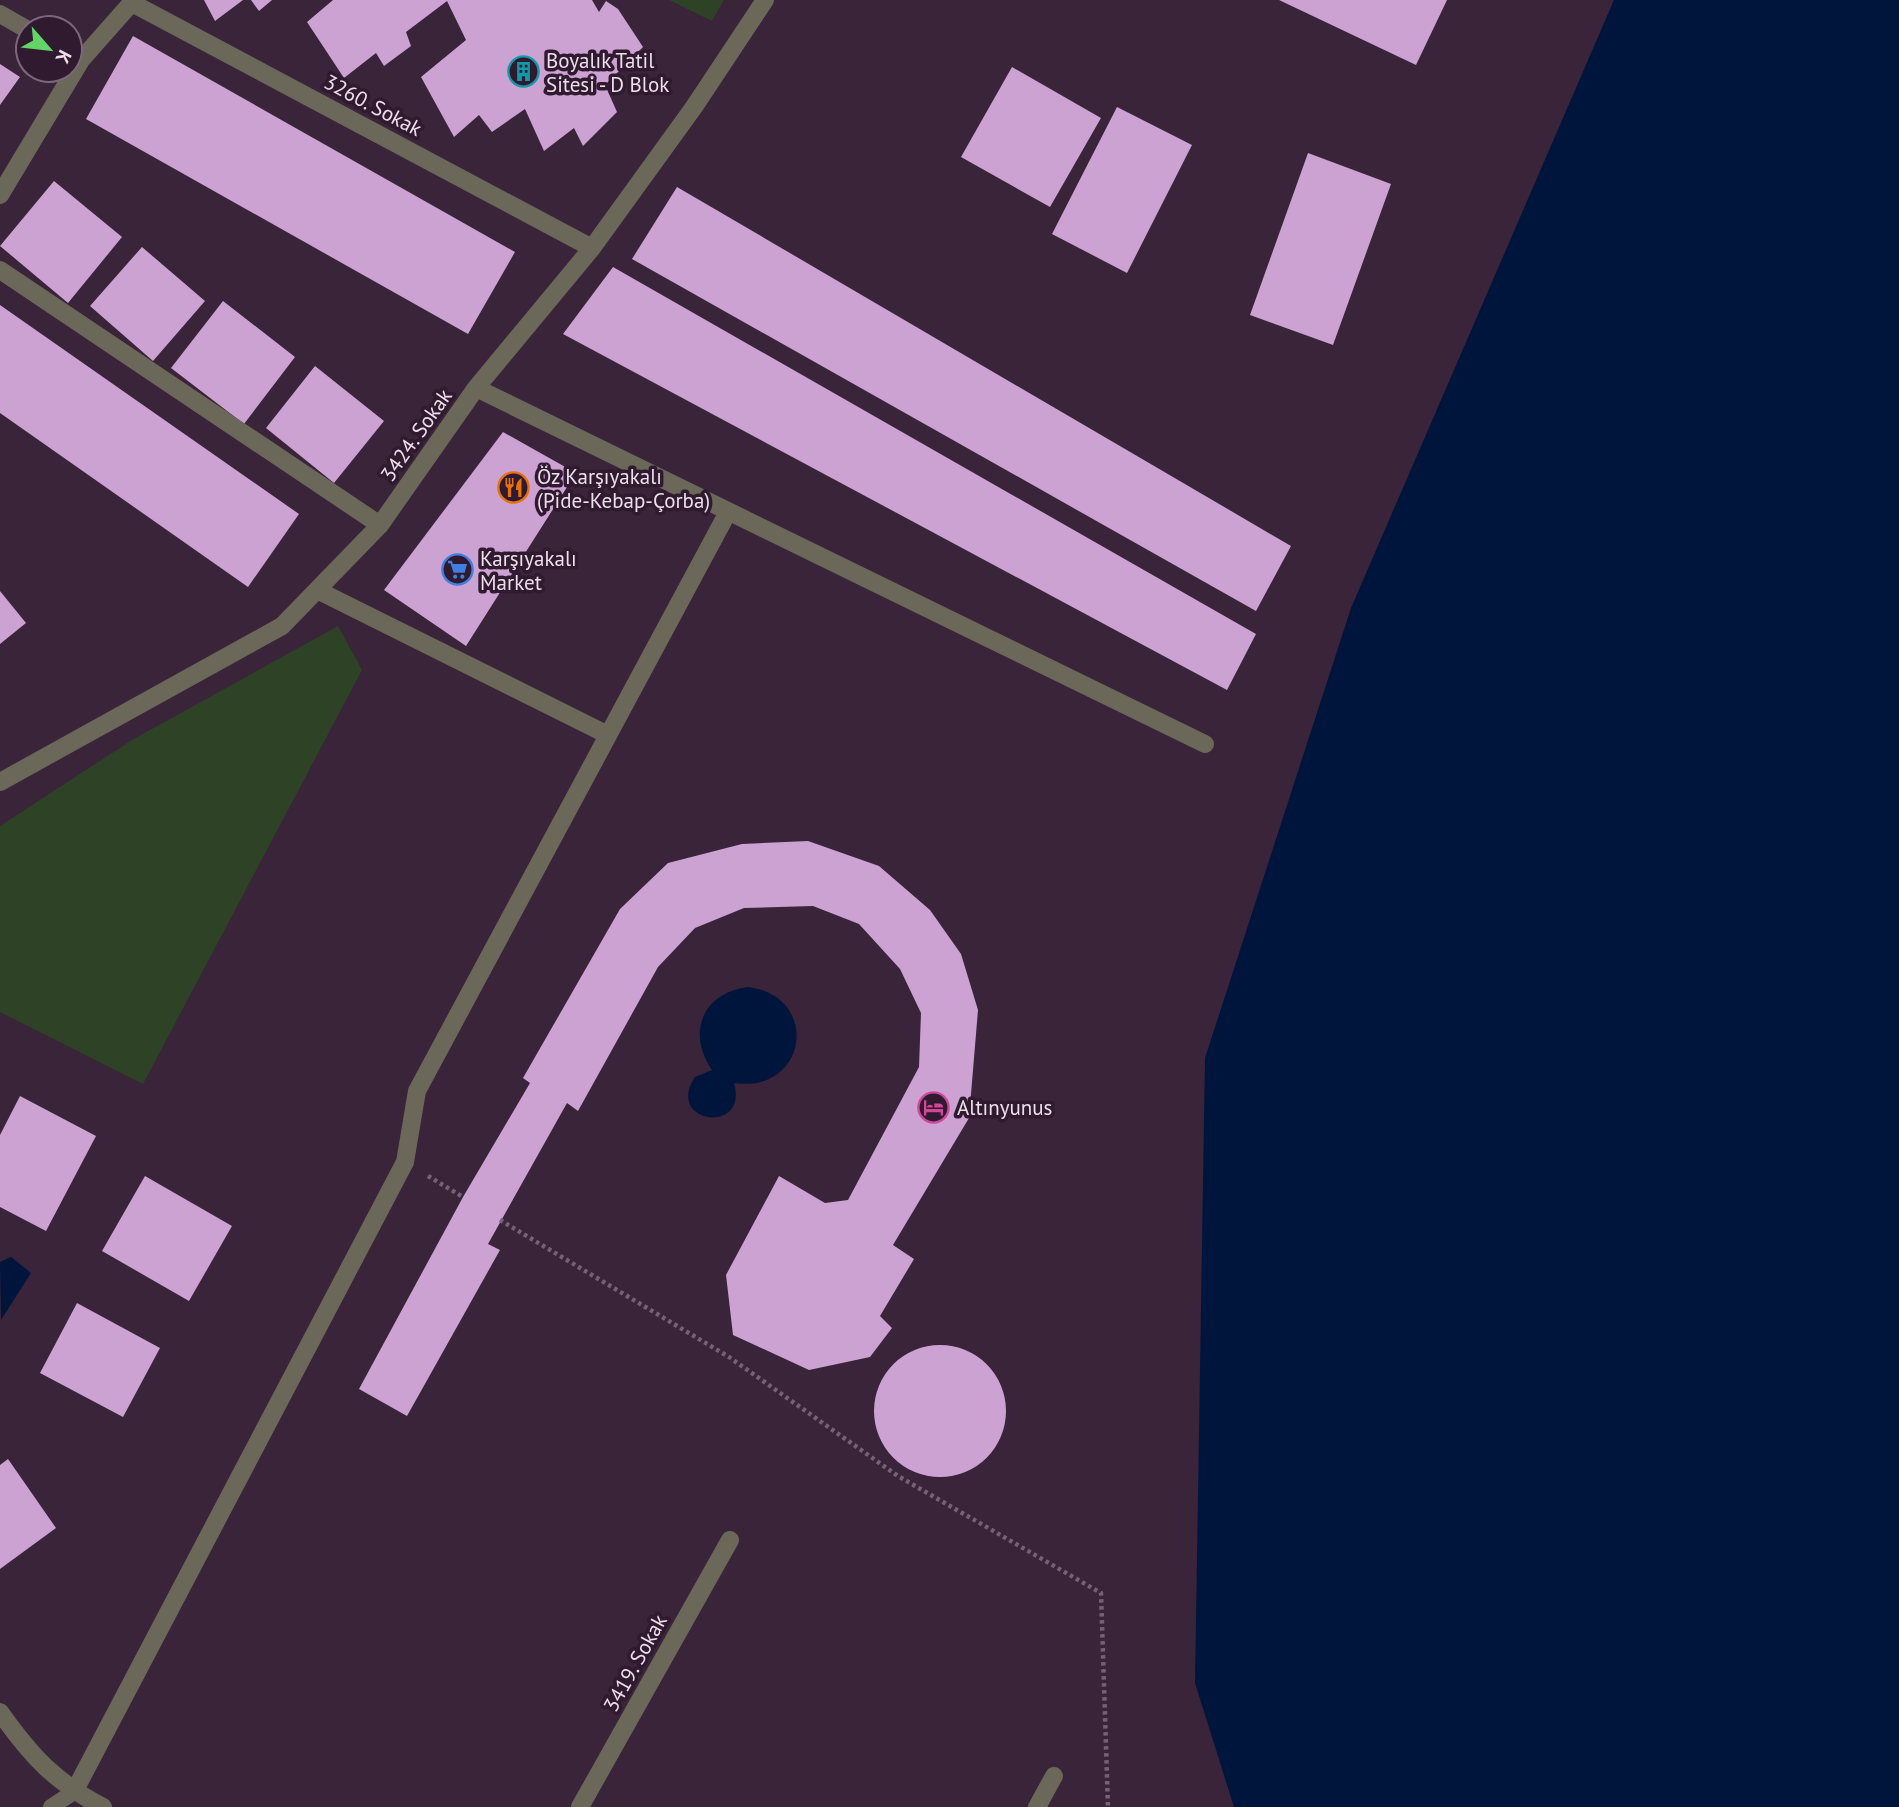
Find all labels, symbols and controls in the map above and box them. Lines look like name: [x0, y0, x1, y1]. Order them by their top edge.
north arrow: [14, 14, 84, 84]
text: K: [51, 46, 77, 68]
place label: Boyalık Tatil Sitesi - D Blok: [546, 47, 669, 98]
building icon: Boyalık Tatil Sitesi - D Blok: [506, 55, 540, 89]
street label: 3260. Sokak: [319, 68, 427, 142]
street label: 3424. Sokak: [374, 383, 458, 487]
place label: Öz Karşıyakalı (Pide-Kebap-Çorba): [537, 463, 710, 514]
restaurant icon: Öz Karşıyakalı (Pide-Kebap-Çorba): [497, 471, 531, 505]
place label: Karşıyakalı Market: [480, 545, 577, 596]
supermarket icon: Karşıyakalı Market: [440, 553, 474, 587]
hotel icon: Altınyunus: [917, 1090, 951, 1124]
place label: Altınyunus: [957, 1094, 1052, 1121]
street label: 3419. Sokak: [597, 1610, 673, 1716]

